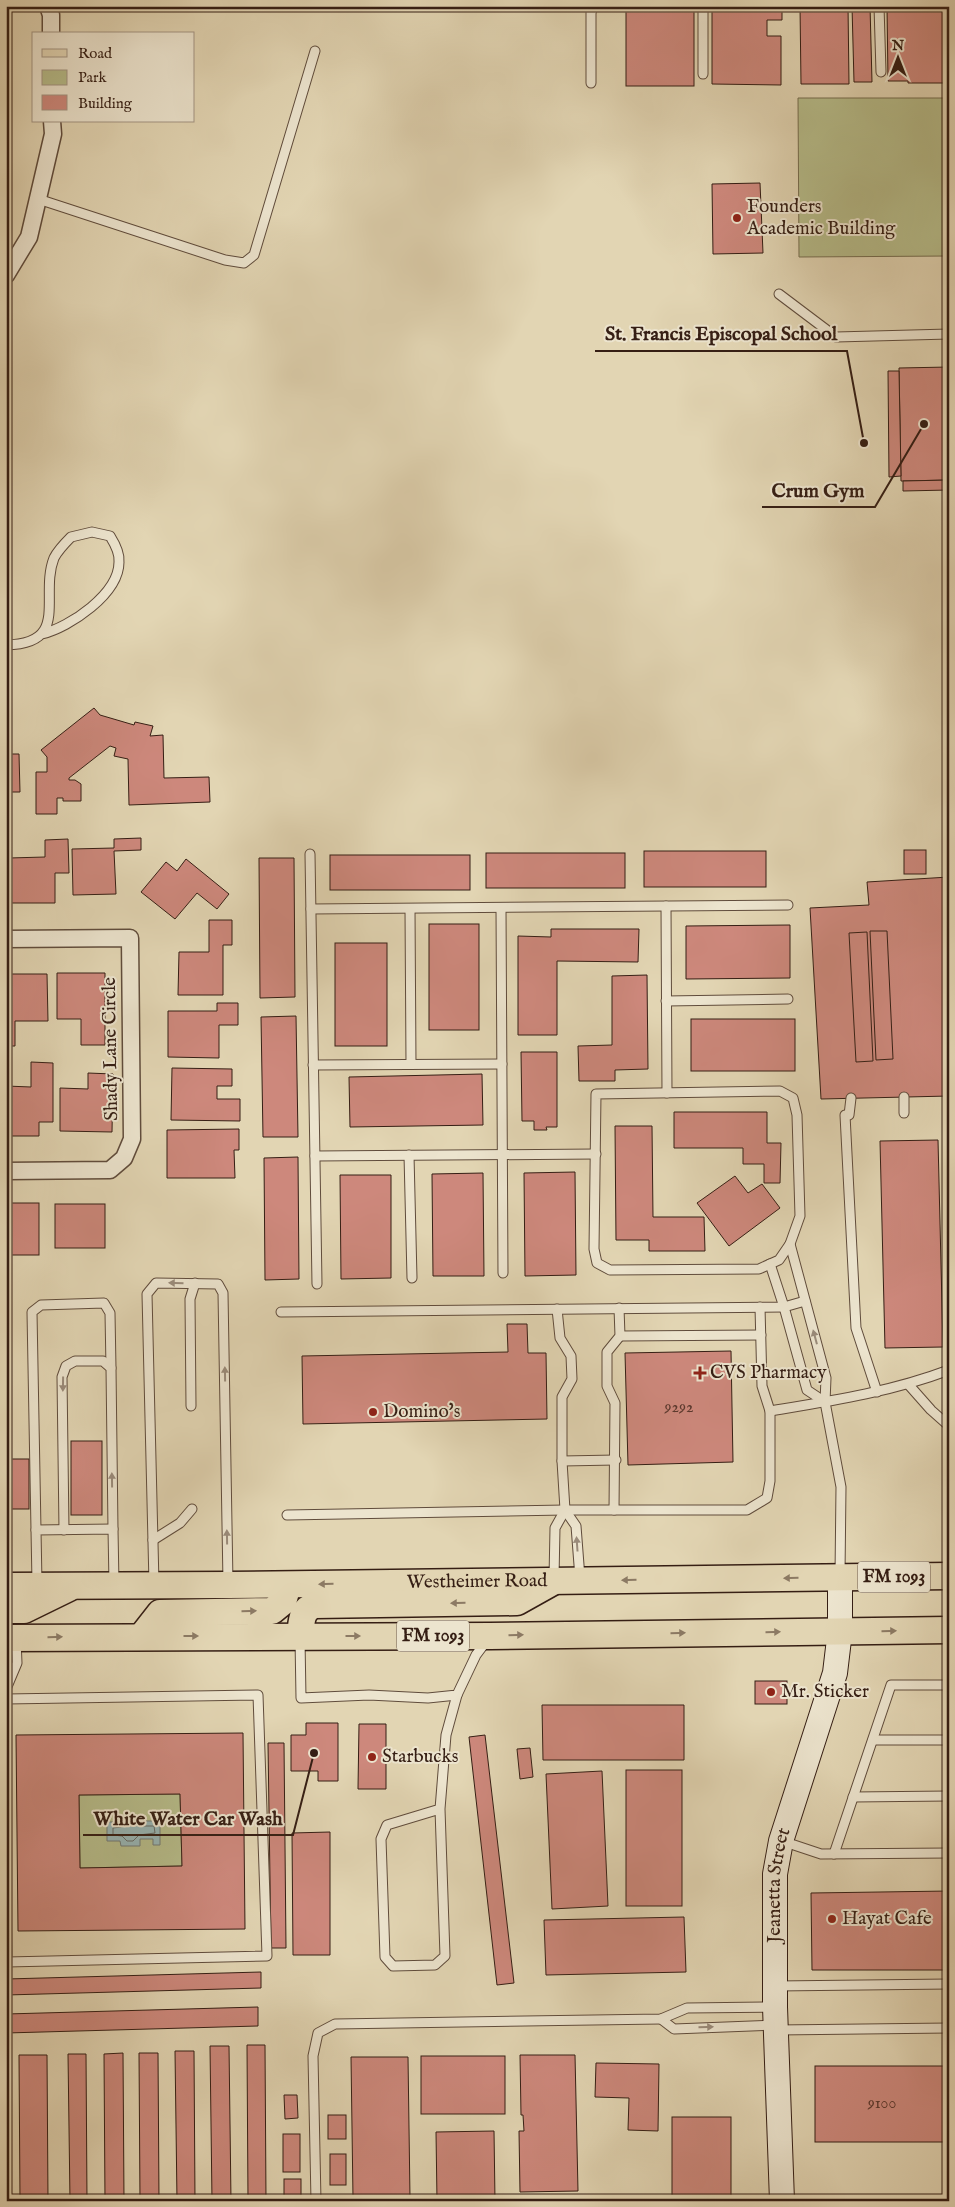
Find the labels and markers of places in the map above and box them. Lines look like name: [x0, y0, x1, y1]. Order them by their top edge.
place label: Founders Academic Building: [746, 195, 896, 241]
marker: Founders Academic Building: [731, 212, 743, 224]
callout: St. Francis Episcopal School: [595, 316, 847, 351]
callout: Crum Gym: [762, 472, 875, 507]
place label: CVS Pharmacy: [710, 1361, 827, 1385]
marker: CVS Pharmacy: [694, 1367, 706, 1379]
place label: Domino's: [383, 1400, 460, 1424]
marker: Domino's: [367, 1406, 379, 1418]
place label: Mr. Sticker: [781, 1680, 869, 1704]
marker: Mr. Sticker: [765, 1686, 777, 1698]
place label: Starbucks: [382, 1745, 458, 1769]
marker: Starbucks: [366, 1751, 378, 1763]
callout: White Water Car Wash: [83, 1800, 293, 1835]
place label: Hayat Cafe: [842, 1907, 932, 1931]
marker: Hayat Cafe: [826, 1913, 838, 1925]

